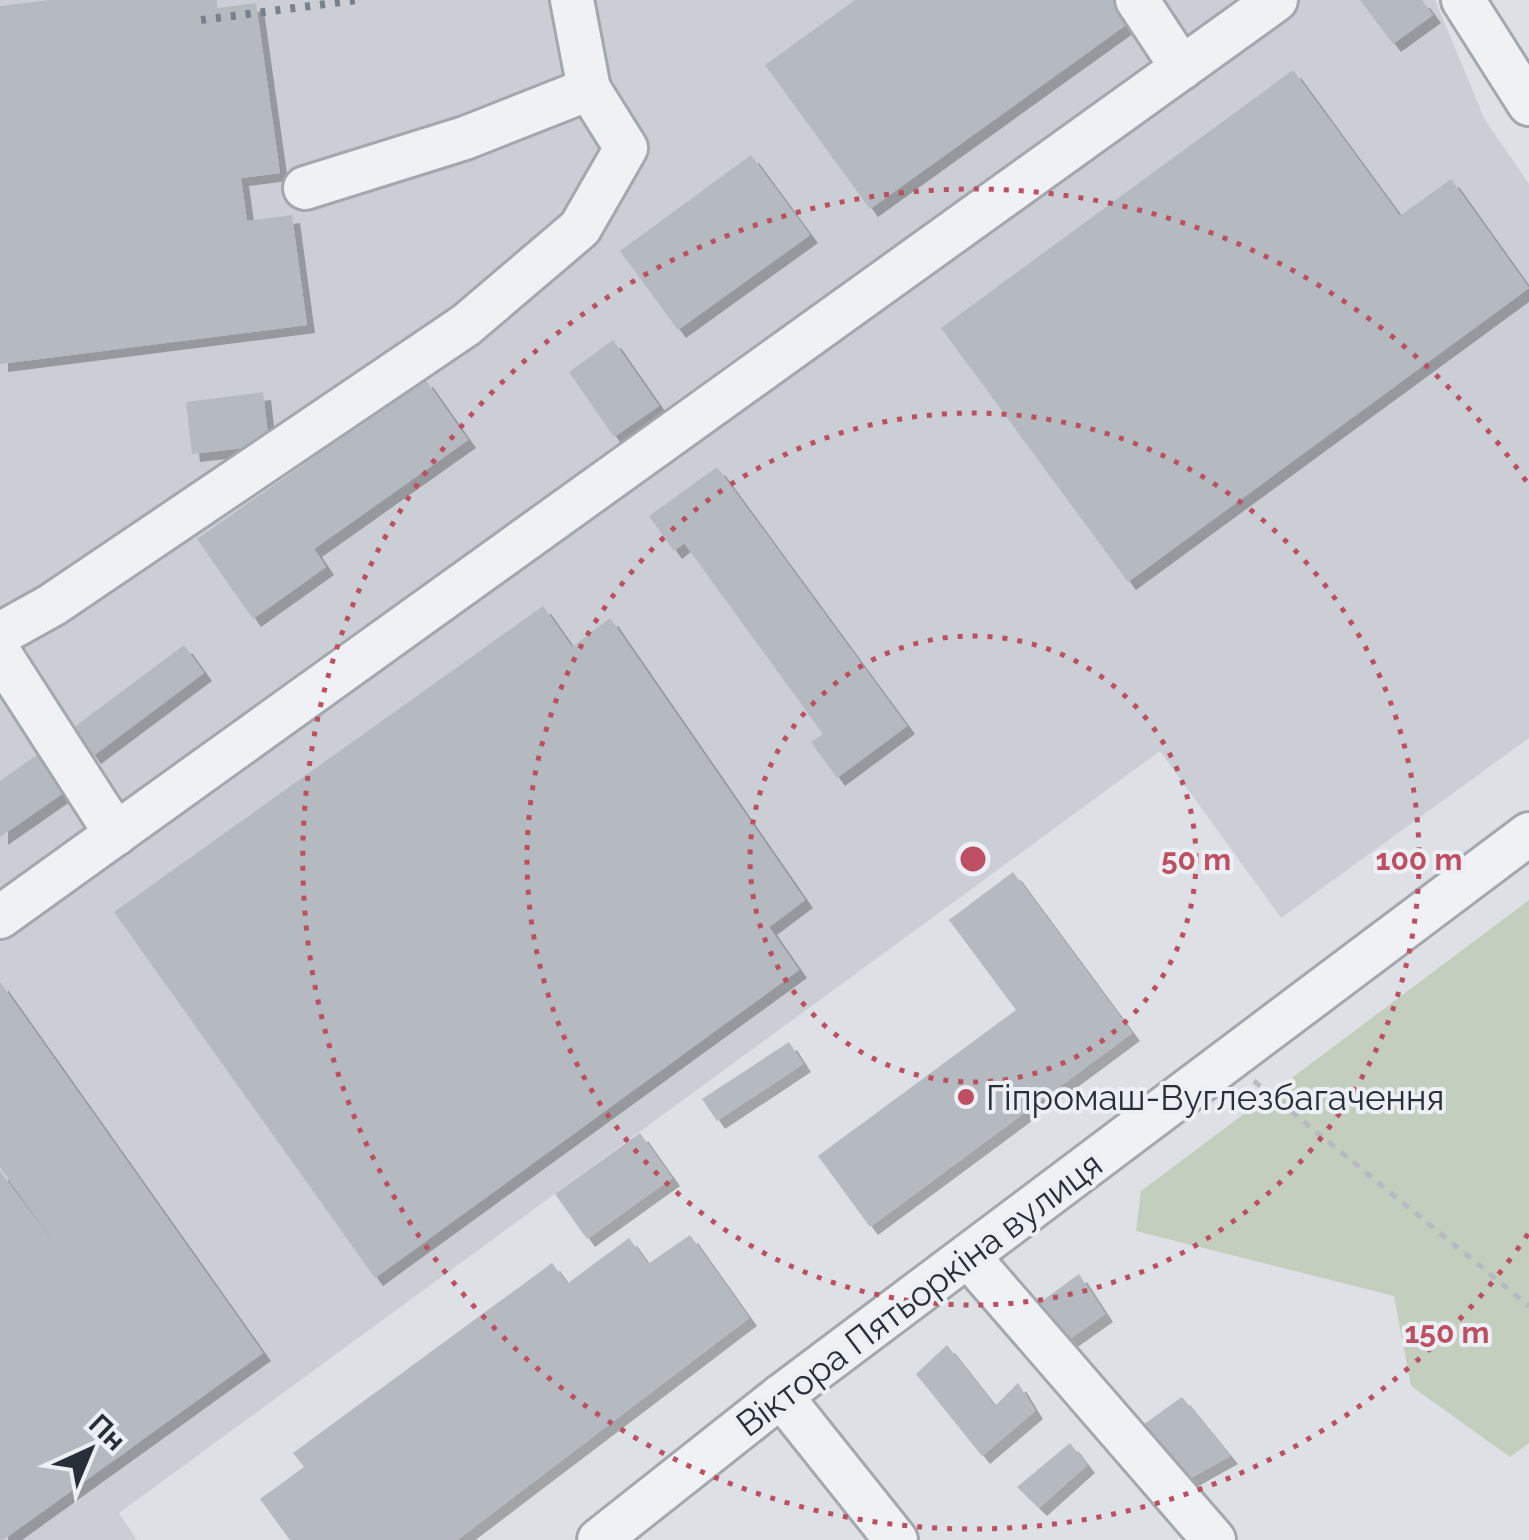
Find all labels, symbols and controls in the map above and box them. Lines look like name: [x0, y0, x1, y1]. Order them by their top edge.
centre of rings: [955, 841, 991, 877]
text: 50 m: [1161, 842, 1231, 877]
text: 100 m: [1376, 842, 1462, 877]
place label: Гіпромаш-Вуглезбагачення: [986, 1077, 1444, 1118]
marker: Гіпромаш-Вуглезбагачення: [955, 1086, 977, 1108]
street label: Віктора Пятьоркіна вулиця: [728, 1143, 1110, 1445]
text: 150 m: [1405, 1315, 1490, 1350]
north arrow: [40, 1400, 140, 1500]
text: Пн: [82, 1408, 132, 1457]

